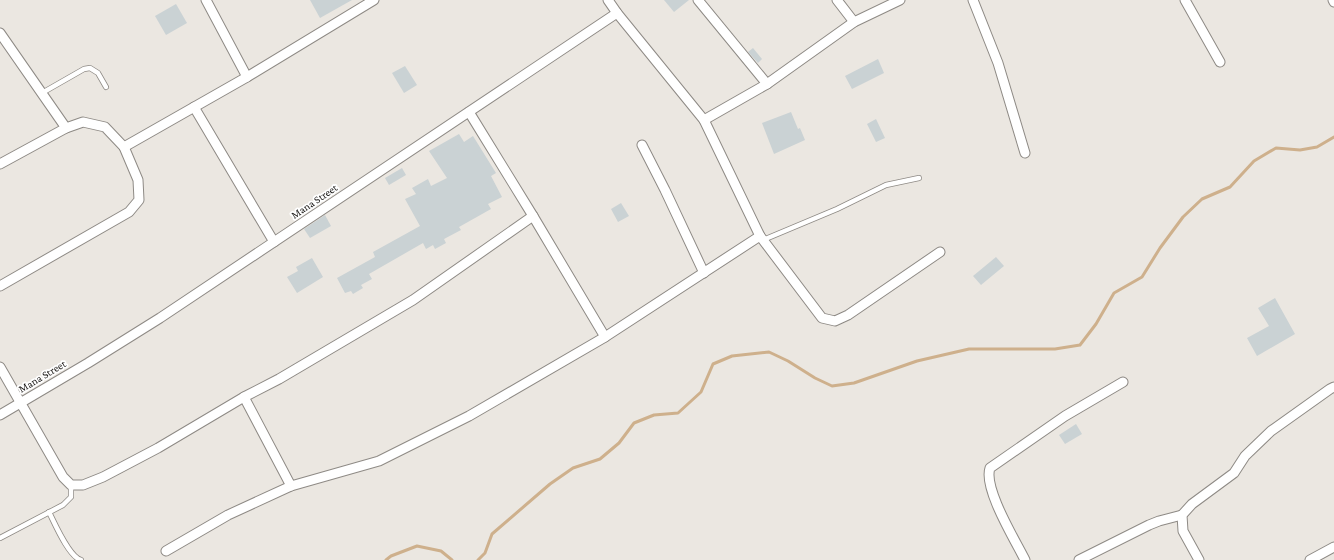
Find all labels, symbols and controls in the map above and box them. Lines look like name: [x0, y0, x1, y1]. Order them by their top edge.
street label: Mana Street: [289, 181, 340, 221]
street label: Mana Street: [16, 357, 68, 395]

